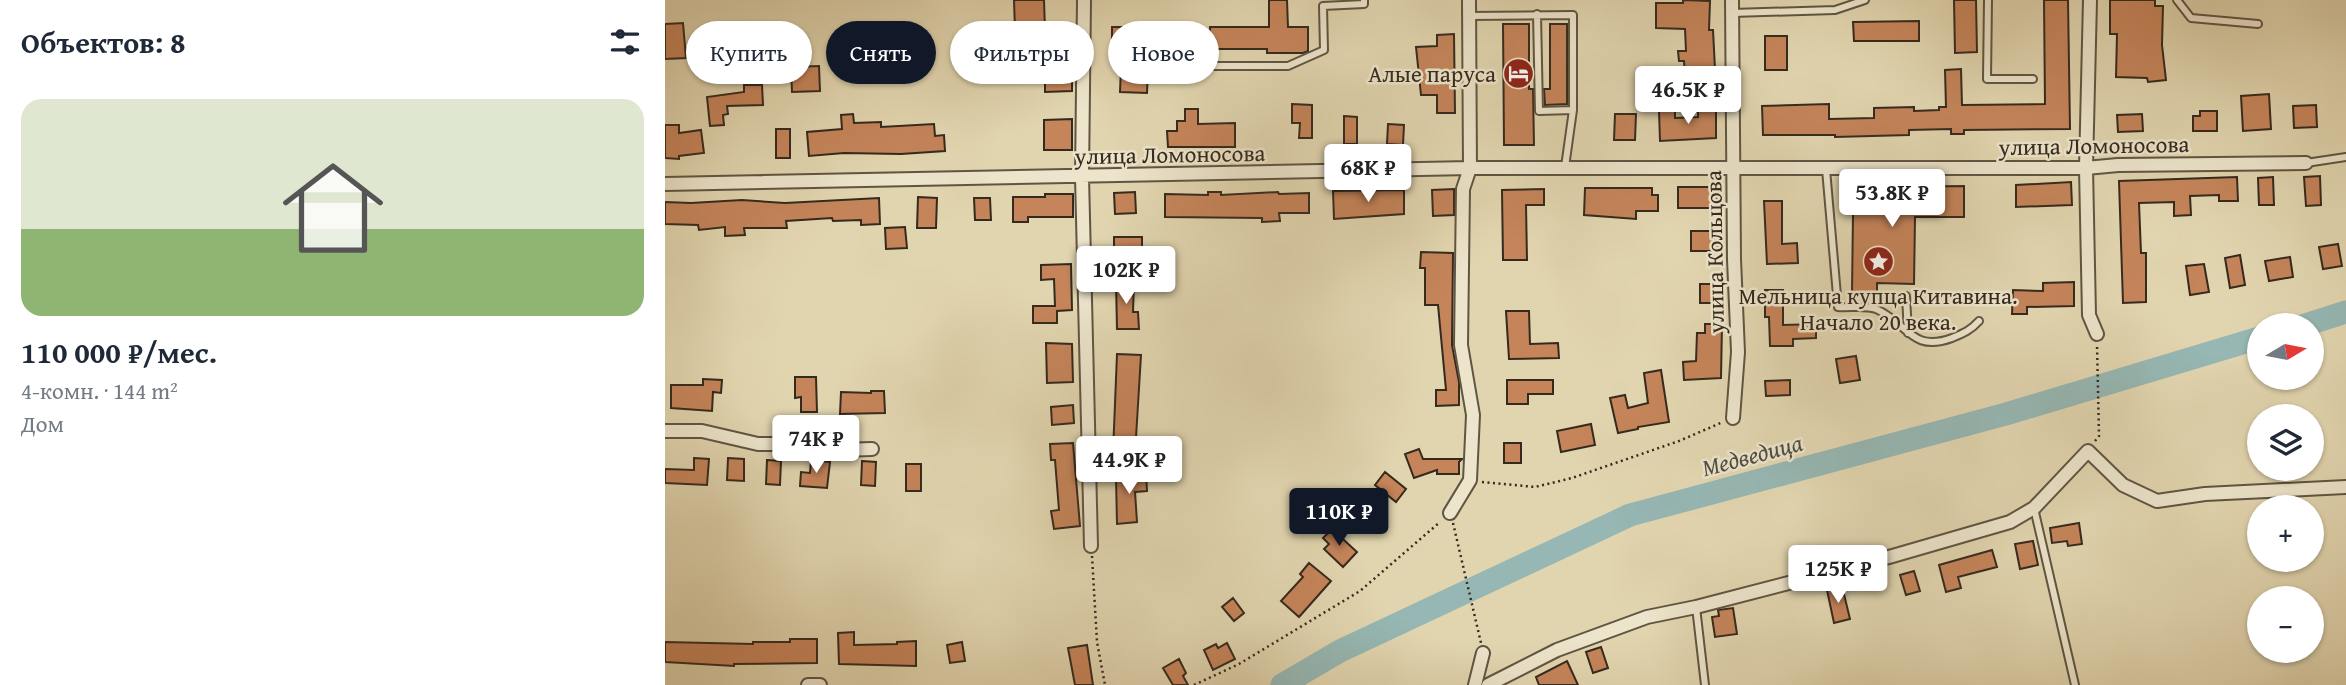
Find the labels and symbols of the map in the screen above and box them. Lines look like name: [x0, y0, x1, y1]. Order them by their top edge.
hotel icon: Алые паруса: [1502, 56, 1536, 90]
place label: Алые паруса: [1368, 57, 1496, 90]
pin: 46.5K ₽: [1623, 66, 1753, 126]
street label: улица Ломоносова: [1997, 127, 2190, 163]
street label: улица Ломоносова: [1073, 136, 1266, 172]
pin: 68K ₽: [1319, 144, 1417, 204]
street label: улица Кольцова: [1696, 170, 1732, 335]
pin: 53.8K ₽: [1827, 170, 1957, 229]
place icon: Мельница купца Китавина. Начало 20 века.: [1861, 244, 1895, 278]
pin: 102K ₽: [1069, 246, 1183, 306]
place label: Мельница купца Китавина. Начало 20 века.: [1739, 279, 2017, 338]
north arrow: [2247, 313, 2324, 390]
pin: 74K ₽: [767, 416, 865, 475]
water label: Медведица: [1698, 425, 1806, 485]
pin: 44.9K ₽: [1064, 436, 1194, 496]
pin: 110K ₽: [1282, 489, 1396, 548]
pin: 125K ₽: [1781, 546, 1895, 605]

